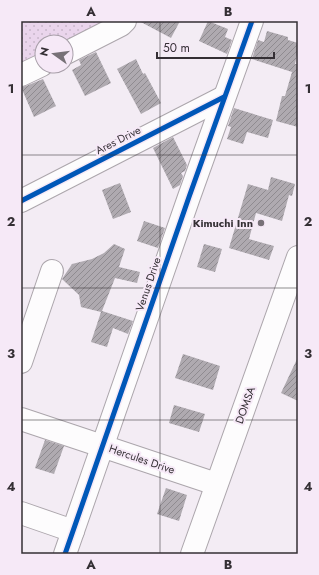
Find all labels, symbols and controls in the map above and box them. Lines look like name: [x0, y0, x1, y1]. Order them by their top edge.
text: A: [85, 2, 96, 21]
text: B: [224, 2, 233, 21]
north arrow: [34, 34, 74, 74]
scale bar: [157, 34, 274, 60]
text: 50 m: [163, 39, 190, 57]
text: N: [35, 45, 53, 58]
text: 1: [8, 79, 14, 98]
text: 1: [305, 79, 311, 98]
street label: Ares Drive: [93, 122, 144, 158]
text: 2: [7, 212, 15, 231]
text: 2: [304, 212, 312, 231]
place label: Kimuchi Inn: [193, 215, 253, 231]
marker: Kimuchi Inn: [256, 218, 266, 228]
street label: Venus Drive: [131, 255, 165, 313]
text: 3: [7, 344, 15, 363]
text: 3: [304, 344, 312, 363]
street label: DOMSA: [231, 384, 259, 426]
street label: Hercules Drive: [107, 440, 177, 478]
text: 4: [6, 477, 16, 496]
text: 4: [303, 477, 313, 496]
text: A: [85, 555, 96, 574]
text: B: [224, 555, 233, 574]

